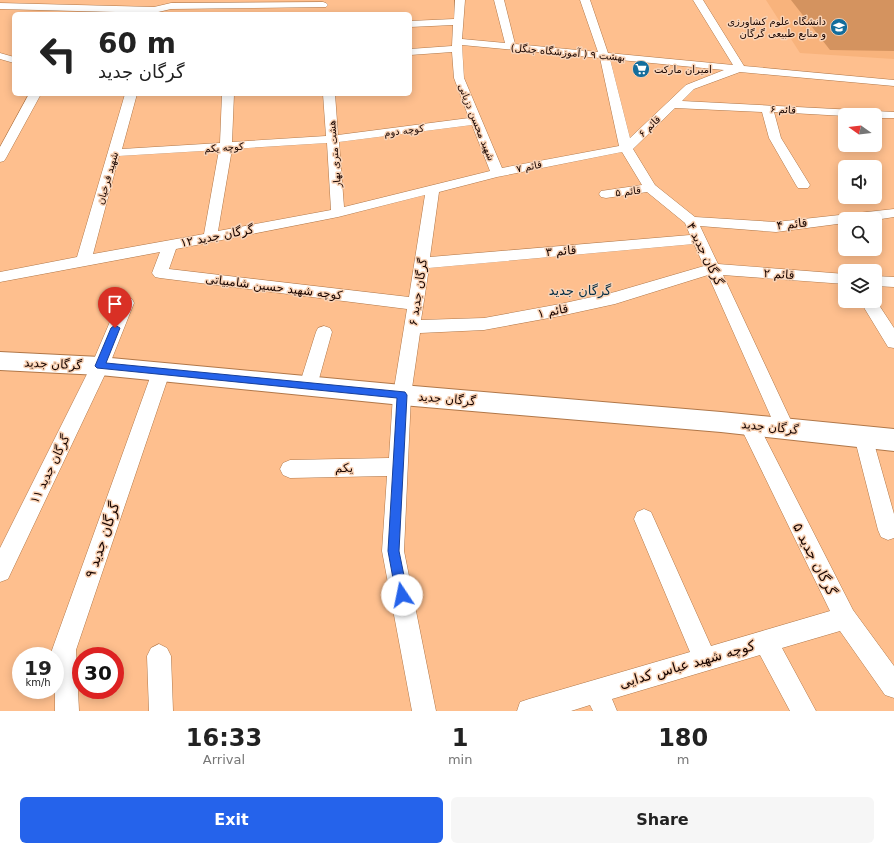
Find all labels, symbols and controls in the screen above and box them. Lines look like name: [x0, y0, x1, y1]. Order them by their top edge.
place label: دانشگاه علوم کشاورزی و منابع طبیعی گرگان: [727, 16, 826, 40]
school or university icon: دانشگاه علوم کشاورزی و منابع طبیعی گرگان: [829, 17, 849, 37]
text: 60 m: [98, 27, 176, 60]
icon: left: [32, 28, 84, 80]
street label: بهشت ۹ ( آموزشگاه جنگل): [510, 41, 626, 64]
supermarket icon: امیران مارکت: [631, 59, 651, 79]
text: گرگان جدید: [98, 61, 185, 82]
place label: امیران مارکت: [654, 64, 712, 75]
street label: شهید محسن دزیانی: [455, 82, 497, 163]
street label: قائم ۶: [770, 103, 796, 117]
north arrow: [838, 108, 882, 152]
map controls: [838, 108, 882, 308]
street label: ۶ قائم: [636, 113, 663, 140]
street label: هشت متری بهار: [326, 120, 344, 189]
street label: کوچه دوم: [383, 123, 425, 139]
street label: کوچه یکم: [204, 141, 244, 155]
street label: شهید فرخیان: [95, 151, 121, 206]
street label: ۷ قائم: [515, 159, 543, 175]
button: sound: [838, 160, 882, 204]
street label: ۵ قائم: [615, 184, 642, 200]
button: search: [838, 212, 882, 256]
street label: قائم ۴: [776, 215, 808, 233]
street label: گرگان جدید ۴: [683, 220, 726, 288]
street label: گرگان جدید ۱۲: [179, 222, 255, 251]
street label: ۳ قائم: [545, 243, 577, 259]
street label: گرگان جدید ۶: [406, 257, 431, 327]
button: layers: [838, 264, 882, 308]
street label: ۲ قائم: [763, 266, 795, 282]
street label: کوچه شهید حسین شامبیاتی: [205, 272, 344, 303]
district label: گرگان جدید: [549, 283, 612, 299]
pin: [98, 287, 132, 328]
icon: arrive: [104, 293, 126, 315]
street label: ۱ قائم: [536, 301, 570, 321]
street label: گرگان جدید: [24, 356, 82, 374]
street label: گرگان جدید: [418, 390, 477, 410]
street label: گرگان جدید: [740, 417, 800, 438]
street label: گرگان جدید ۱۱: [27, 432, 74, 506]
street label: یکم: [335, 461, 353, 475]
street label: گرگان جدید ۹: [82, 500, 124, 580]
street label: گرگان جدید ۵: [789, 520, 840, 599]
position arrow: [381, 574, 423, 616]
street label: کوچه شهید عباس کدایی: [617, 637, 757, 692]
speed limit sign: 30: [72, 647, 124, 699]
text: 19: [24, 656, 52, 680]
text: km/h: [25, 677, 51, 688]
text: 16:33: [186, 724, 262, 752]
text: 1: [452, 724, 468, 752]
text: 180: [658, 724, 708, 752]
text: Arrival: [203, 752, 245, 767]
text: min: [448, 752, 472, 767]
text: m: [677, 752, 690, 767]
button: Exit: [20, 797, 443, 843]
button: Share: [451, 797, 874, 843]

